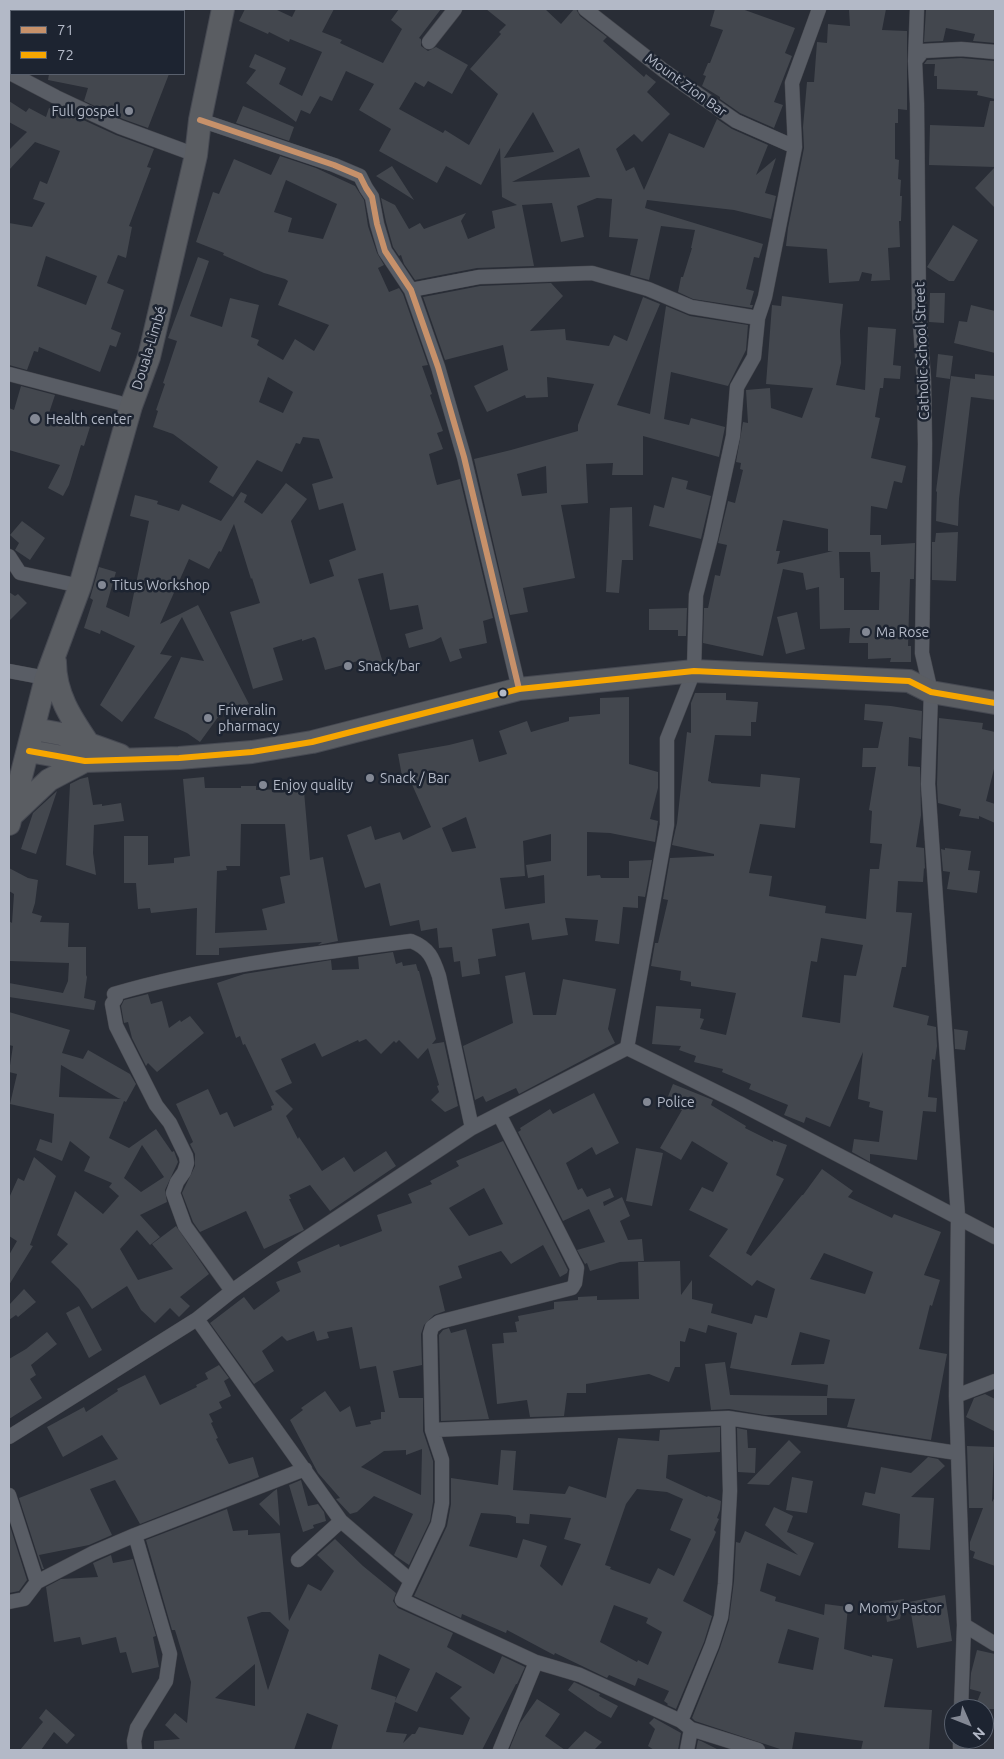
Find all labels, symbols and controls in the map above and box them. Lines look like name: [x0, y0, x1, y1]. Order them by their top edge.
legend: [10, 10, 185, 75]
text: 71: [57, 21, 74, 38]
text: 72: [57, 46, 74, 63]
street label: Mount Zion Bar: [642, 50, 730, 120]
place label: Full gospel: [51, 103, 119, 119]
marker: Full gospel: [123, 105, 135, 117]
street label: Catholic School Street: [911, 282, 933, 420]
street label: Douala-Limbé: [128, 304, 170, 392]
place label: Health center: [46, 411, 132, 427]
marker: Health center: [28, 412, 42, 426]
place label: Titus Workshop: [112, 577, 210, 593]
marker: Titus Workshop: [96, 579, 108, 591]
place label: Ma Rose: [876, 624, 929, 640]
marker: Ma Rose: [860, 626, 872, 638]
place label: Snack/bar: [358, 658, 420, 674]
marker: Snack/bar: [342, 660, 354, 672]
unlabelled marker: [498, 688, 508, 698]
place label: Friveralin pharmacy: [218, 702, 279, 734]
marker: Friveralin pharmacy: [202, 712, 214, 724]
place label: Snack / Bar: [380, 770, 449, 786]
marker: Snack / Bar: [364, 772, 376, 784]
place label: Enjoy quality: [273, 777, 353, 793]
marker: Enjoy quality: [257, 779, 269, 791]
place label: Police: [657, 1094, 695, 1110]
marker: Police: [641, 1096, 653, 1108]
place label: Momy Pastor: [859, 1600, 942, 1616]
marker: Momy Pastor: [843, 1602, 855, 1614]
north arrow: [944, 1699, 994, 1749]
text: N: [970, 1724, 988, 1743]

